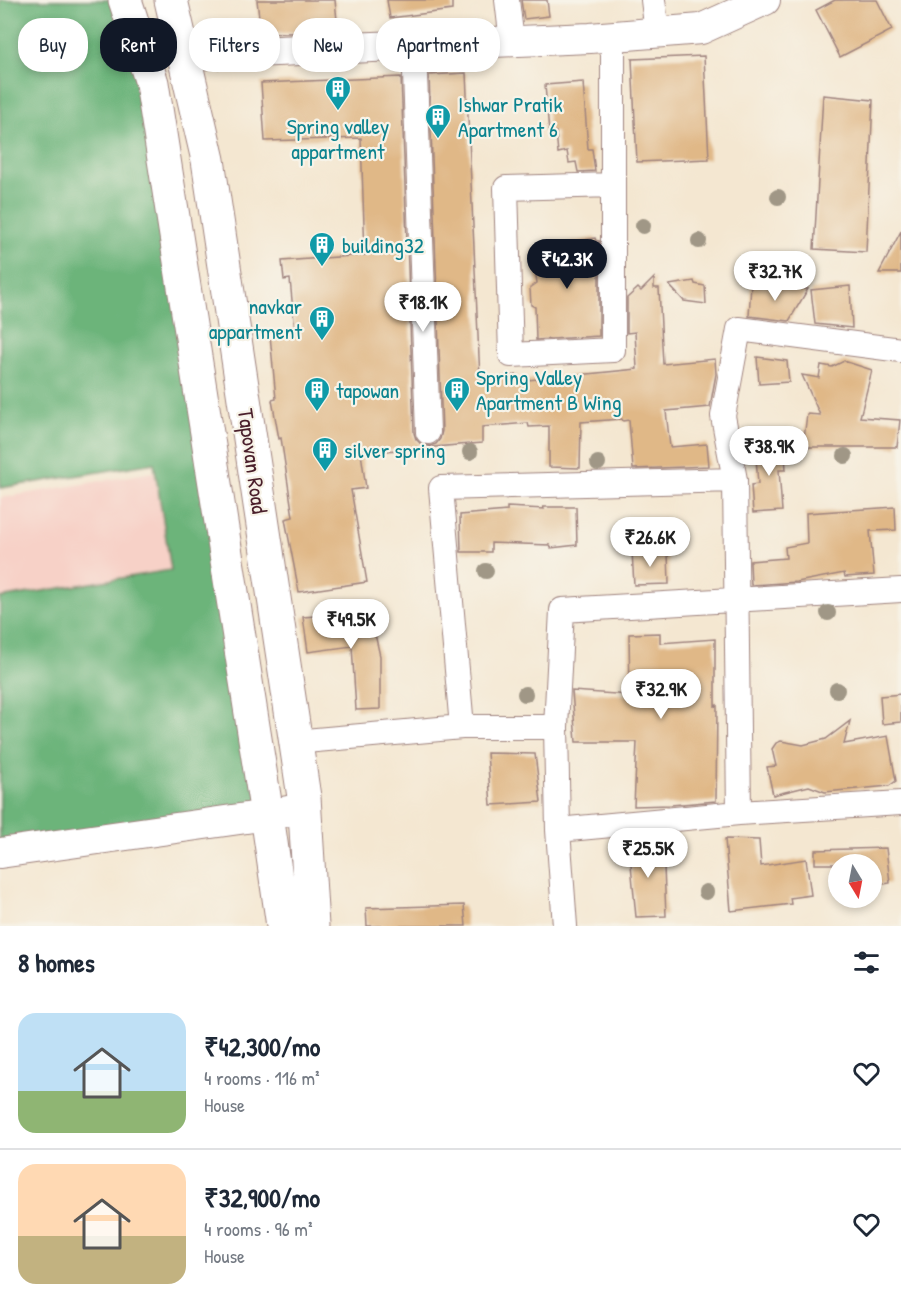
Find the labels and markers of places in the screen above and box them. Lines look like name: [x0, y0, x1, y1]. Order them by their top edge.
building icon: Spring valley appartment: [323, 74, 353, 112]
place label: Ishwar Pratik Apartment 6: [458, 89, 563, 144]
building icon: Ishwar Pratik Apartment 6: [423, 102, 453, 140]
place label: Spring valley appartment: [287, 111, 389, 166]
building icon: building32: [307, 230, 337, 268]
place label: building32: [342, 230, 425, 260]
pin: ₹42.3K: [518, 239, 616, 290]
pin: ₹32.7K: [726, 251, 824, 302]
pin: ₹18.1K: [374, 282, 472, 333]
place label: navkar appartment: [209, 291, 303, 346]
building icon: navkar appartment: [307, 304, 337, 342]
place label: Spring Valley Apartment B Wing: [476, 362, 622, 417]
building icon: tapowan: [302, 375, 332, 413]
place label: tapowan: [336, 375, 399, 405]
building icon: Spring Valley Apartment B Wing: [442, 375, 472, 413]
pin: ₹38.9K: [720, 426, 818, 477]
building icon: silver spring: [310, 435, 340, 473]
place label: silver spring: [344, 435, 445, 465]
pin: ₹26.6K: [601, 517, 699, 568]
pin: ₹49.5K: [302, 599, 400, 650]
pin: ₹32.9K: [612, 669, 710, 720]
pin: ₹25.5K: [599, 828, 697, 879]

